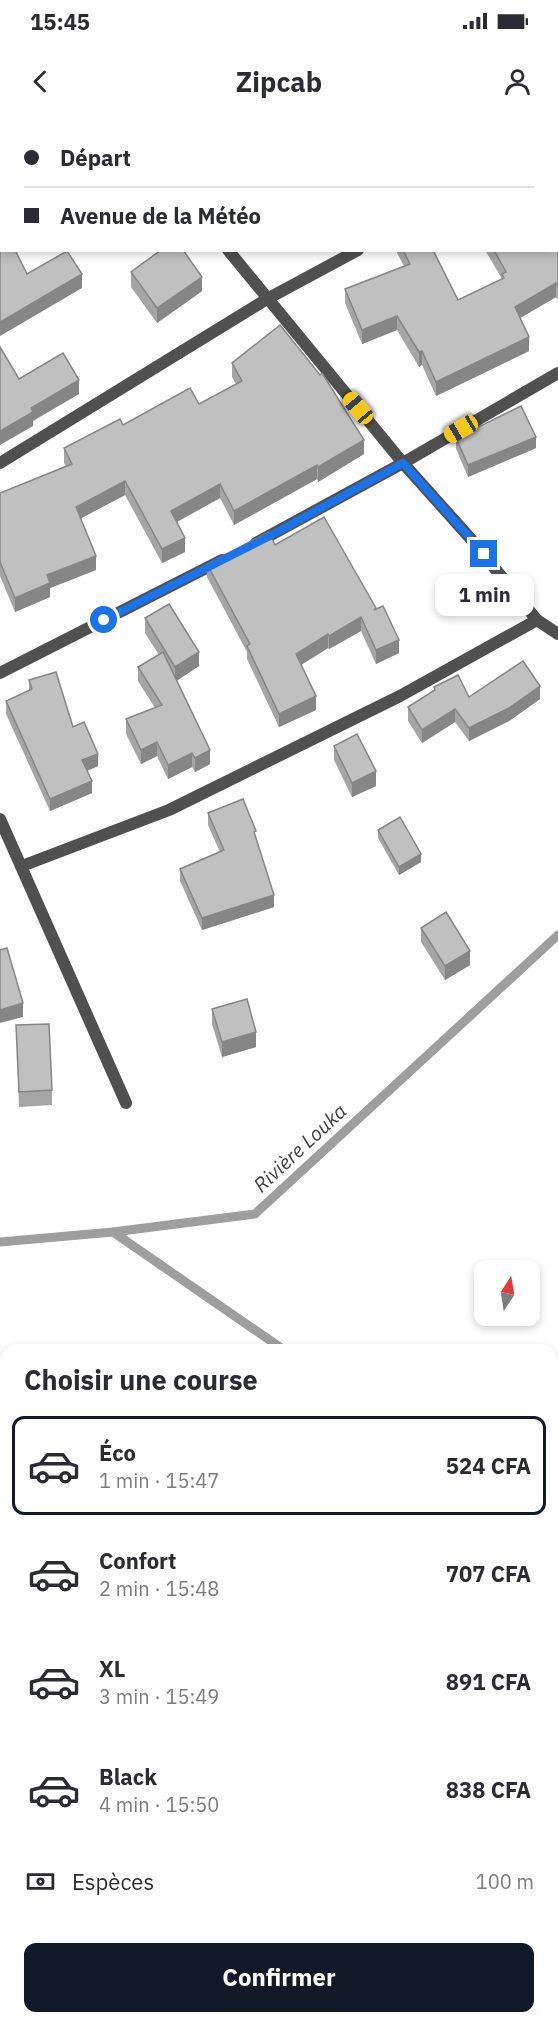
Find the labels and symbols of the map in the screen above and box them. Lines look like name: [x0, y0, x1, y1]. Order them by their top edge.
car: [340, 388, 376, 428]
car: [441, 412, 481, 446]
route end: [470, 540, 497, 567]
callout: 1 min: [434, 575, 534, 617]
route start: [90, 606, 117, 633]
water label: Rivière Louka: [247, 1097, 352, 1198]
north arrow: [474, 1260, 540, 1326]

